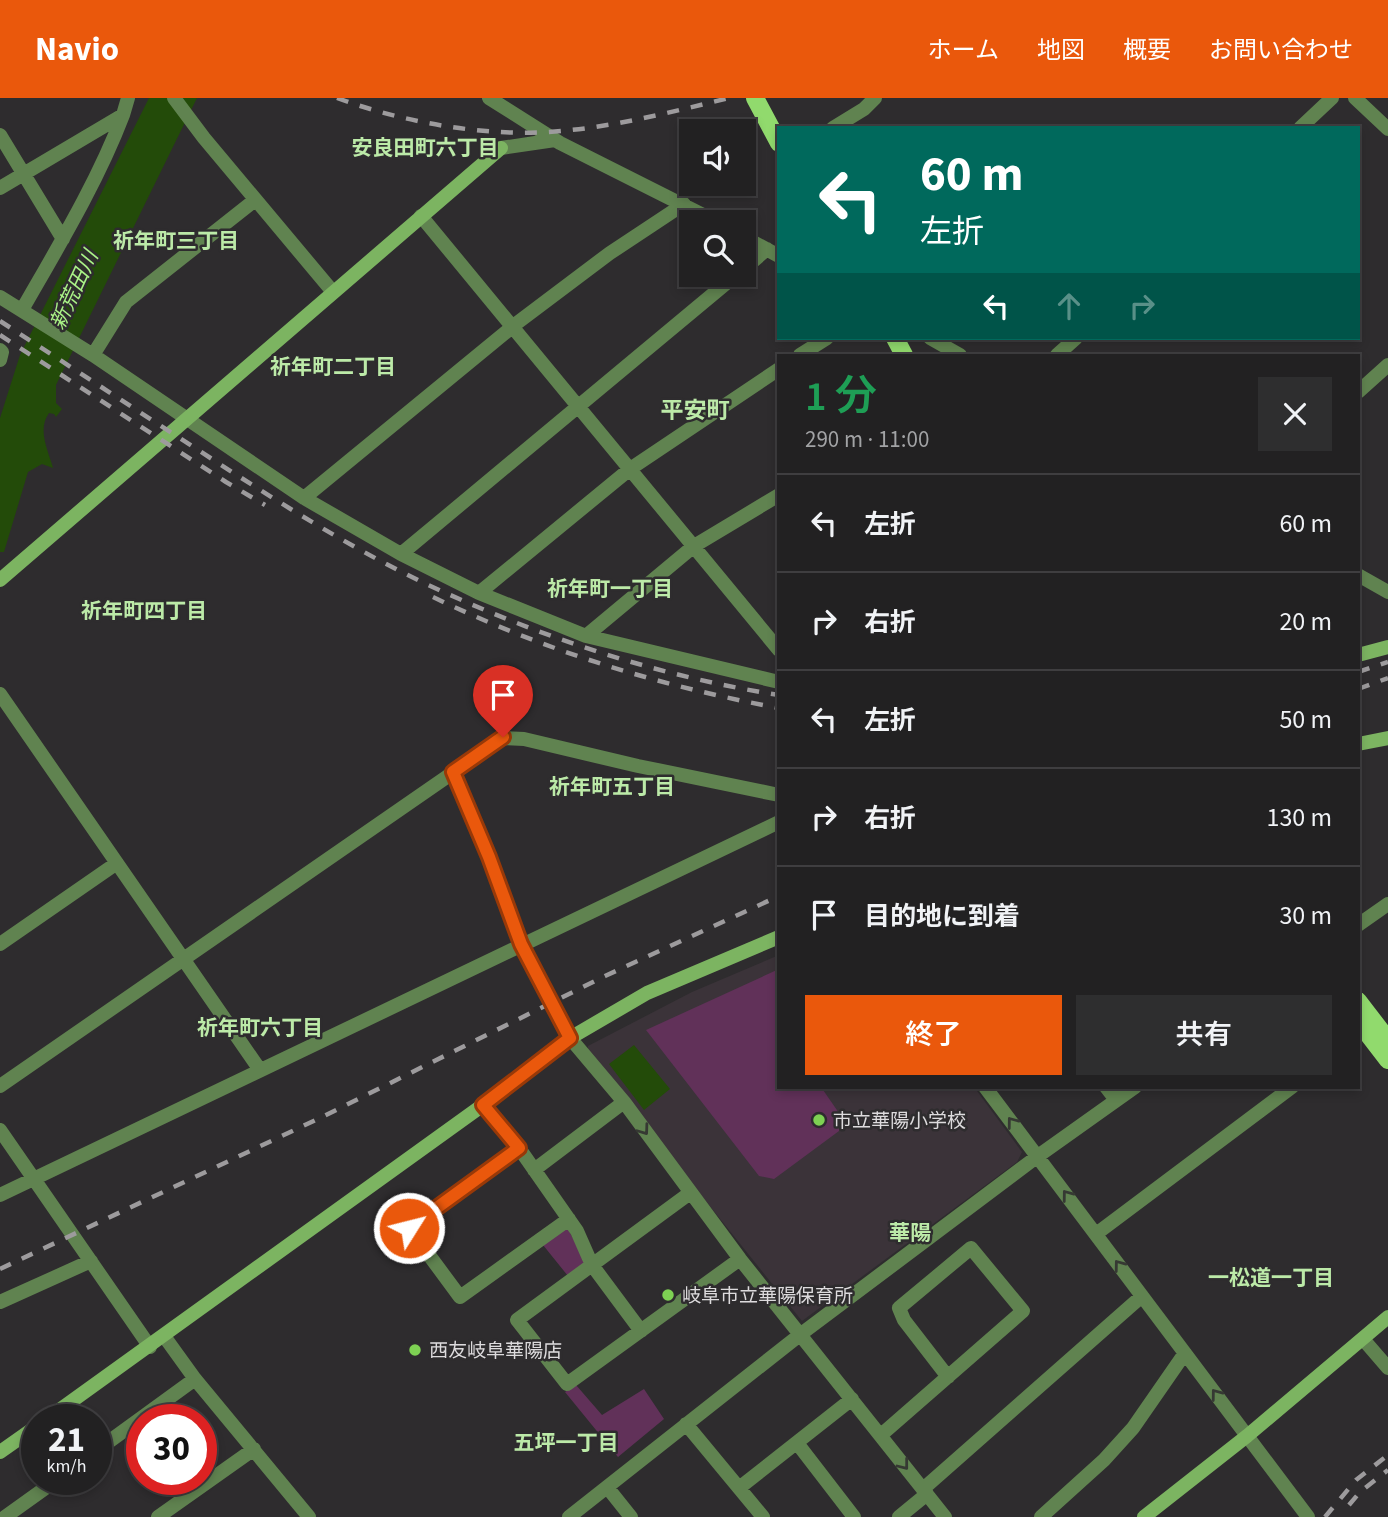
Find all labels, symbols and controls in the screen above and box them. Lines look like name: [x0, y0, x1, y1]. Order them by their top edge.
text: Navio: [35, 26, 119, 73]
text: ホーム: [928, 33, 999, 68]
text: 地図: [1037, 33, 1085, 68]
text: 概要: [1123, 33, 1171, 68]
text: お問い合わせ: [1209, 33, 1353, 68]
map controls: [679, 119, 756, 287]
button: sound: [679, 119, 756, 196]
district label: 安良田町六丁目: [352, 133, 499, 163]
text: 60 m: [920, 140, 1024, 210]
icon: left: [805, 154, 896, 245]
text: 左折: [920, 209, 984, 255]
button: search: [679, 210, 756, 287]
district label: 祈年町三丁目: [113, 226, 239, 256]
water label: 新荒田川: [43, 244, 106, 334]
icon: left: [977, 287, 1015, 325]
icon: ahead: [1050, 287, 1088, 325]
icon: right: [1123, 287, 1161, 325]
district label: 祈年町二丁目: [270, 352, 396, 382]
text: 1 分: [805, 367, 877, 427]
button: close: [1258, 377, 1332, 451]
district label: 平安町: [661, 394, 730, 427]
text: 290 m · 11:00: [805, 423, 929, 456]
icon: left: [805, 504, 843, 542]
text: 60 m: [1279, 505, 1332, 542]
text: 左折: [864, 506, 916, 543]
district label: 祈年町一丁目: [547, 574, 673, 604]
district label: 祈年町四丁目: [81, 596, 207, 626]
icon: right: [805, 602, 843, 640]
text: 20 m: [1279, 603, 1332, 640]
text: 右折: [864, 604, 916, 641]
pin: [473, 665, 533, 737]
icon: arrive: [484, 676, 522, 714]
icon: left: [805, 700, 843, 738]
text: 50 m: [1279, 701, 1332, 738]
text: 左折: [864, 702, 916, 739]
district label: 祈年町五丁目: [549, 772, 675, 802]
icon: right: [805, 798, 843, 836]
text: 130 m: [1266, 799, 1332, 836]
text: 右折: [864, 800, 916, 837]
icon: arrive: [805, 896, 843, 934]
text: 30 m: [1279, 897, 1332, 934]
text: 目的地に到着: [864, 898, 1020, 935]
button: 終了: [805, 995, 1062, 1075]
button: 共有: [1076, 995, 1332, 1075]
district label: 祈年町六丁目: [197, 1013, 323, 1043]
place label: 市立華陽小学校: [833, 1108, 966, 1135]
marker: 市立華陽小学校: [811, 1112, 827, 1128]
one-way arrow: [1007, 1117, 1020, 1129]
one-way arrow: [635, 1122, 648, 1134]
position arrow: [372, 1191, 446, 1265]
one-way arrow: [1063, 1191, 1075, 1203]
district label: 華陽: [889, 1218, 931, 1248]
one-way arrow: [1115, 1260, 1128, 1273]
district label: 一松道一丁目: [1208, 1263, 1334, 1293]
place label: 岐阜市立華陽保育所: [682, 1283, 853, 1310]
marker: 岐阜市立華陽保育所: [660, 1287, 676, 1303]
place label: 西友岐阜華陽店: [429, 1338, 562, 1365]
marker: 西友岐阜華陽店: [407, 1342, 423, 1358]
one-way arrow: [1211, 1390, 1224, 1402]
speed limit sign: 30: [126, 1404, 217, 1495]
text: 21: [48, 1415, 85, 1465]
district label: 五坪一丁目: [514, 1428, 619, 1458]
text: km/h: [47, 1454, 86, 1479]
one-way arrow: [896, 1456, 908, 1469]

